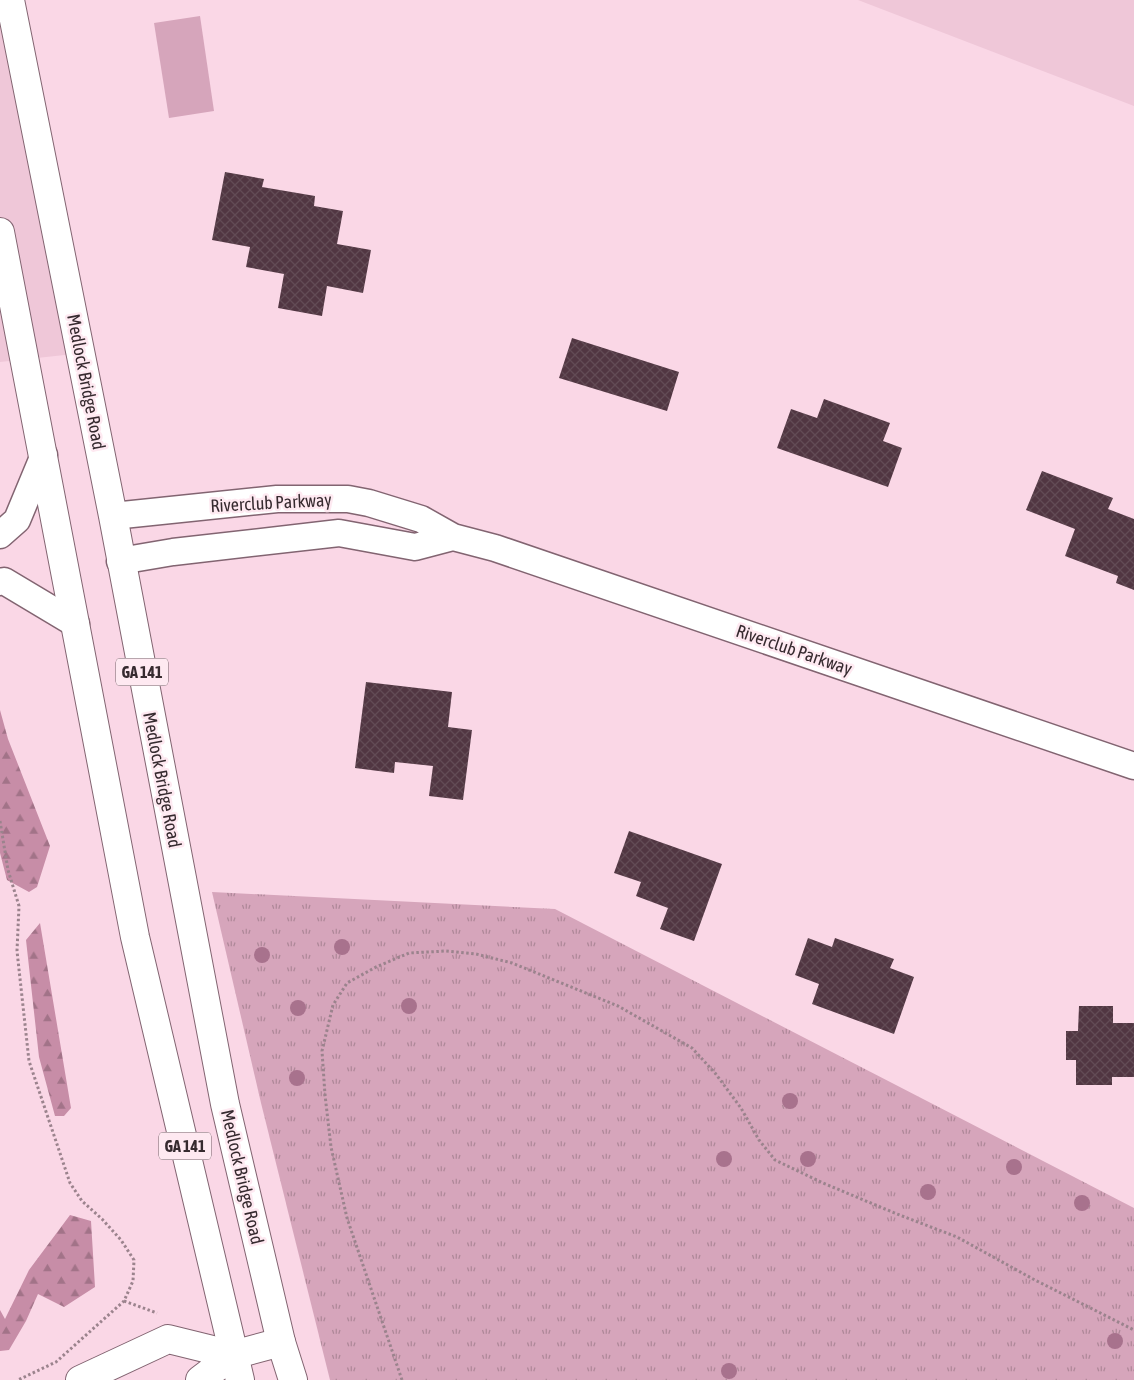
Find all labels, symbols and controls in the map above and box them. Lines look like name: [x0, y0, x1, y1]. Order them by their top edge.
street label: Medlock Bridge Road: [63, 312, 110, 451]
street label: Riverclub Parkway: [210, 489, 332, 516]
street label: Riverclub Parkway: [733, 620, 855, 679]
road number: GA 141: [116, 659, 168, 686]
street label: Medlock Bridge Road: [139, 710, 186, 849]
street label: Medlock Bridge Road: [217, 1107, 268, 1246]
road number: GA 141: [159, 1132, 211, 1160]

